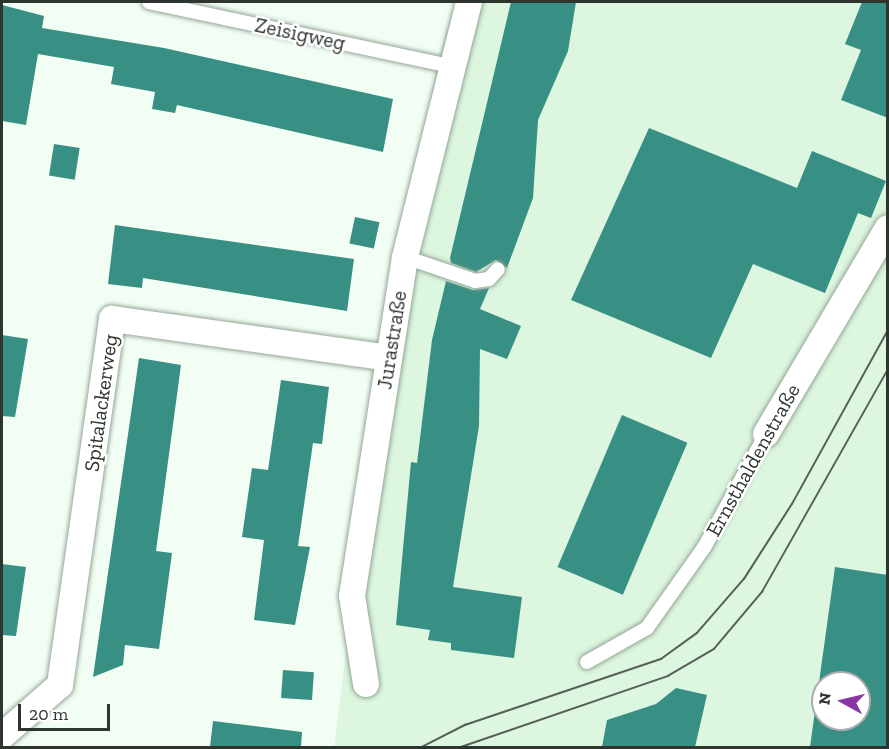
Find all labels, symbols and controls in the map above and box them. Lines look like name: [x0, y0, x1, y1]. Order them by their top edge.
street label: Zeisigweg: [253, 12, 347, 56]
street label: Jurastraße: [372, 289, 412, 391]
street label: Spitalackerweg: [79, 333, 123, 473]
street label: Ernsthaldenstraße: [701, 379, 805, 541]
north arrow: [811, 671, 871, 731]
text: N: [814, 691, 835, 706]
scale bar: [21, 692, 112, 730]
text: 20 m: [29, 703, 68, 725]

